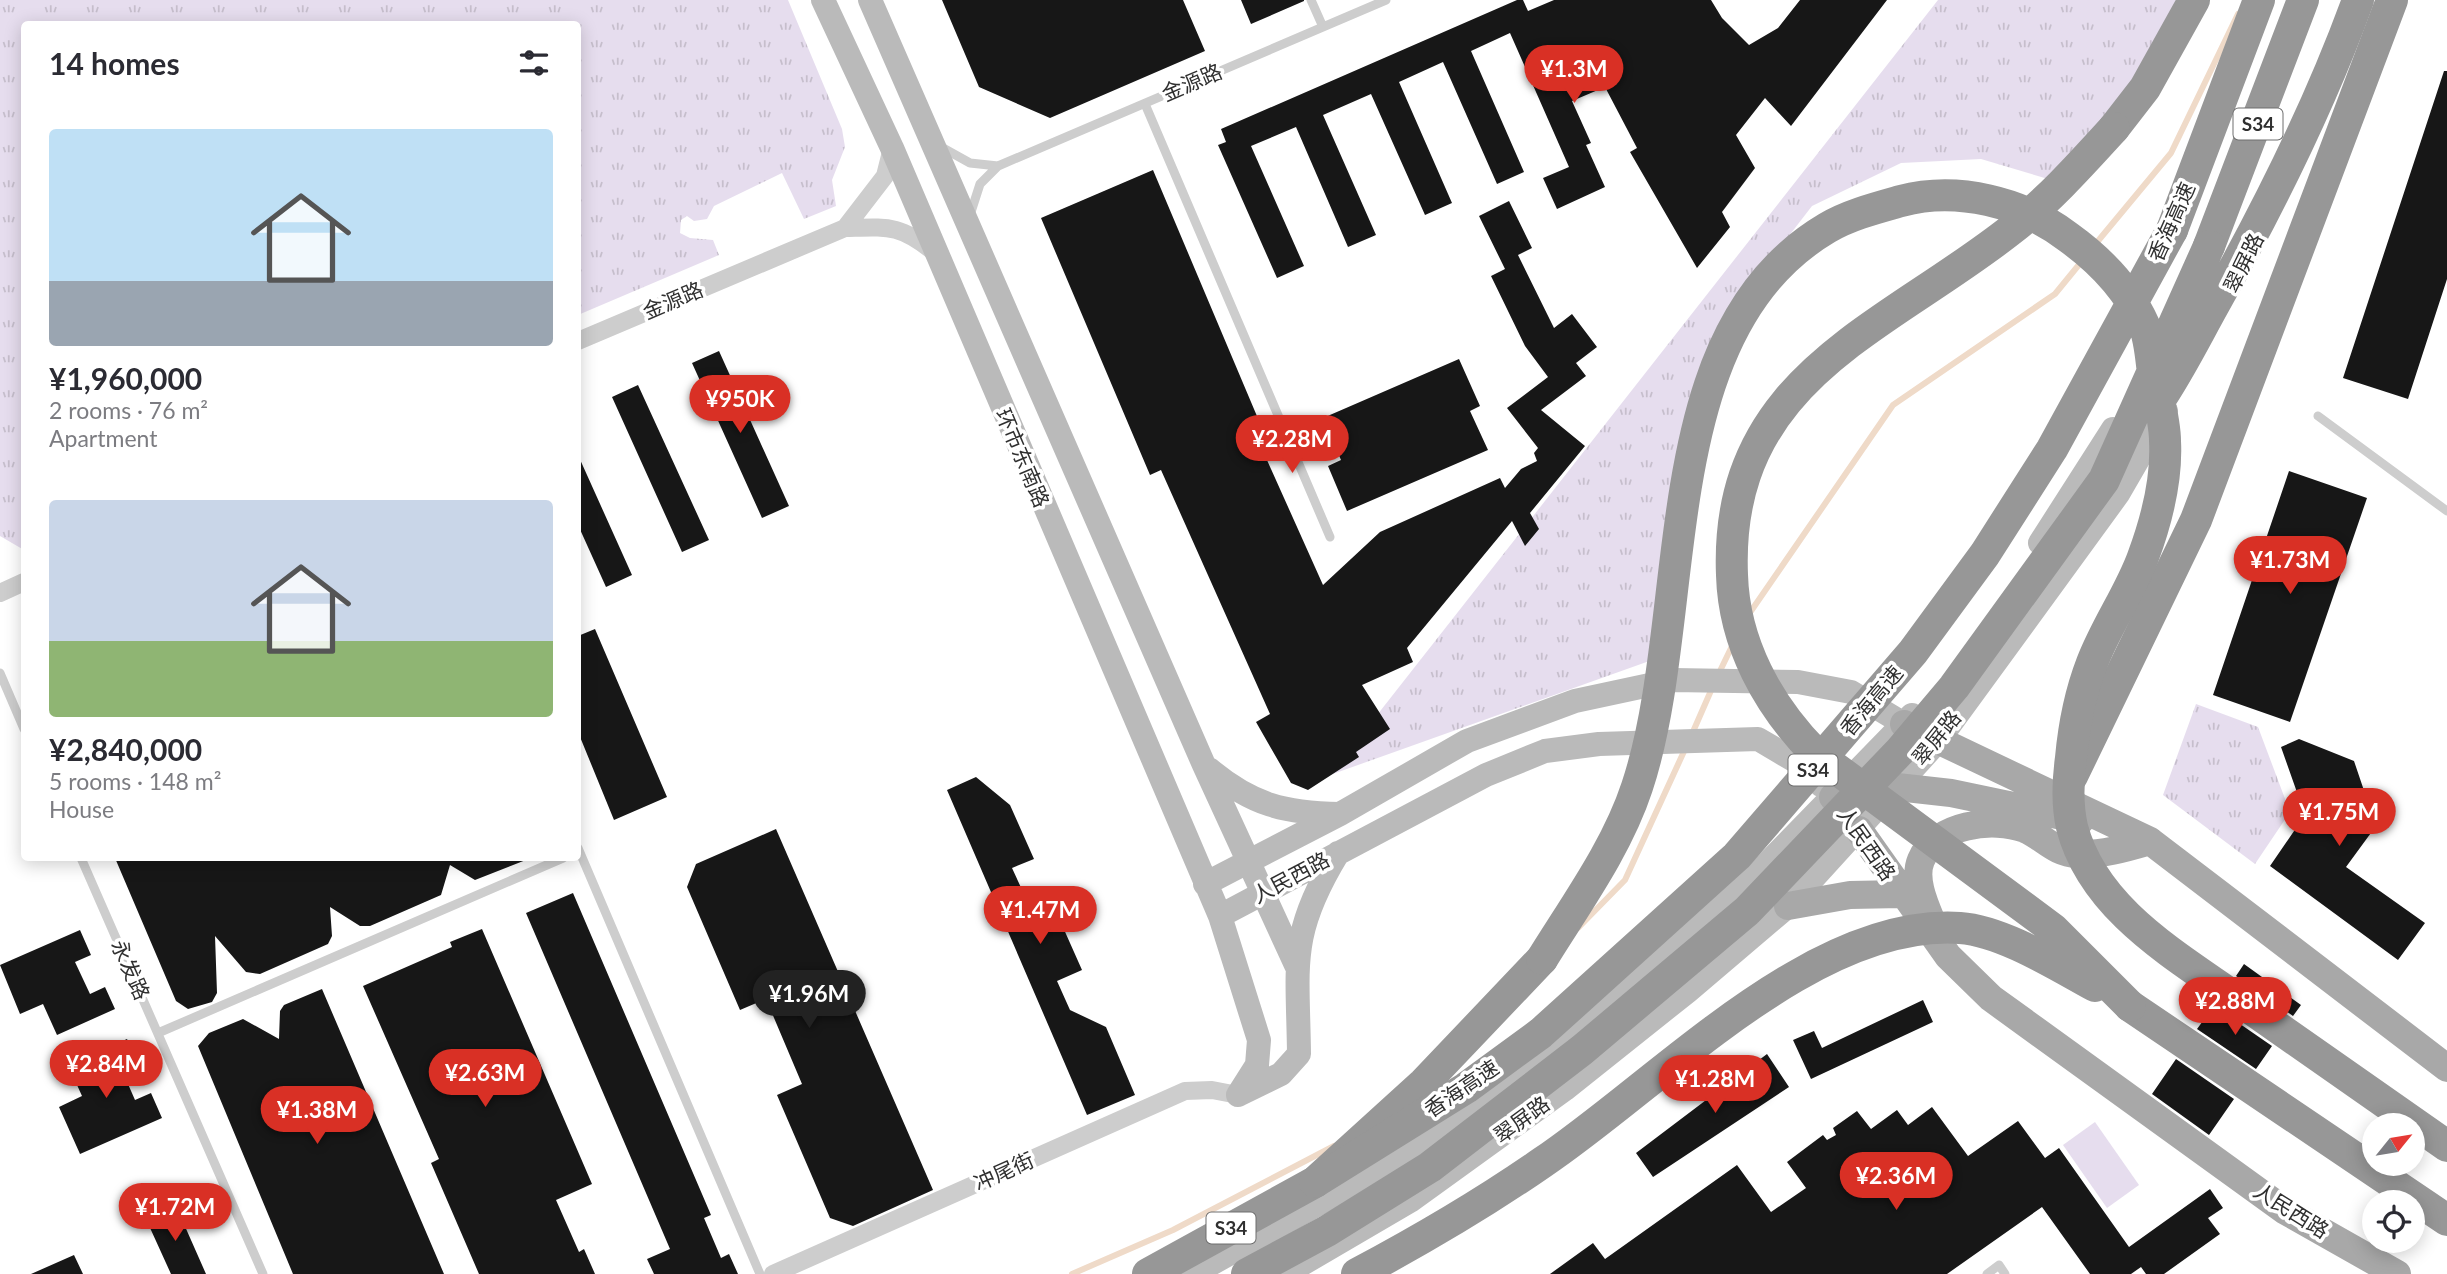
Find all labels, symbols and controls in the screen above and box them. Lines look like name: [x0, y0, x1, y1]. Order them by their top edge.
icon: filters: [515, 44, 553, 82]
text: 14 homes: [49, 45, 180, 81]
pin: ¥1.3M: [1525, 46, 1623, 105]
text: ¥1.3M: [1540, 54, 1608, 82]
street label: 金源路: [1158, 58, 1225, 105]
road number: S34: [2234, 108, 2282, 140]
icon: home: [238, 175, 364, 301]
street label: 香海高速: [2142, 178, 2199, 265]
street label: 翠屏路: [2218, 229, 2268, 296]
street label: 金源路: [639, 276, 706, 323]
text: ¥1,960,000: [49, 360, 202, 396]
pin: ¥950K: [691, 376, 789, 435]
text: ¥950K: [705, 384, 775, 412]
text: 2 rooms · 76 m²: [49, 396, 208, 424]
street label: 环市东南路: [991, 404, 1055, 511]
pin: ¥2.28M: [1235, 416, 1349, 475]
text: Apartment: [49, 424, 157, 452]
text: ¥2.28M: [1252, 424, 1332, 452]
pin: ¥1.73M: [2233, 536, 2347, 596]
text: ¥1.73M: [2250, 545, 2330, 573]
icon: home: [238, 546, 364, 672]
street label: 香海高速: [1834, 660, 1907, 740]
street label: 翠屏路: [1906, 705, 1965, 769]
text: ¥2,840,000: [49, 731, 202, 767]
road number: S34: [1788, 754, 1838, 786]
text: 5 rooms · 148 m²: [49, 767, 221, 795]
pin: ¥1.75M: [2282, 788, 2396, 848]
text: House: [49, 795, 114, 823]
text: ¥1.75M: [2299, 797, 2379, 825]
street label: 人民西路: [1833, 802, 1902, 885]
street label: 人民西路: [1247, 846, 1333, 907]
pin: ¥1.47M: [983, 886, 1097, 946]
text: ¥1.47M: [1000, 895, 1080, 923]
street label: 永发路: [107, 936, 156, 1003]
pin: ¥1.96M: [752, 970, 866, 1030]
pin: ¥2.88M: [2178, 978, 2292, 1037]
text: ¥1.96M: [769, 979, 849, 1007]
text: ¥2.88M: [2195, 986, 2275, 1014]
pin: ¥2.84M: [49, 1040, 163, 1100]
text: ¥2.84M: [66, 1049, 146, 1077]
pin: ¥2.63M: [428, 1050, 542, 1109]
street label: 香海高速: [1419, 1054, 1503, 1122]
pin: ¥1.28M: [1658, 1056, 1772, 1115]
text: ¥2.63M: [445, 1058, 525, 1086]
text: ¥1.28M: [1675, 1064, 1755, 1092]
pin: ¥1.38M: [260, 1086, 374, 1146]
street label: 翠屏路: [1488, 1090, 1554, 1147]
text: ¥1.38M: [277, 1095, 357, 1123]
north arrow: [2362, 1113, 2426, 1176]
map controls: [2362, 1113, 2425, 1253]
street label: 冲尾街: [970, 1146, 1037, 1195]
pin: ¥2.36M: [1839, 1152, 1953, 1212]
text: ¥2.36M: [1856, 1161, 1936, 1189]
street label: 人民西路: [2250, 1177, 2334, 1243]
pin: ¥1.72M: [118, 1184, 232, 1243]
button: locate: [2362, 1190, 2425, 1253]
text: ¥1.72M: [135, 1192, 215, 1220]
road number: S34: [1206, 1212, 1256, 1244]

